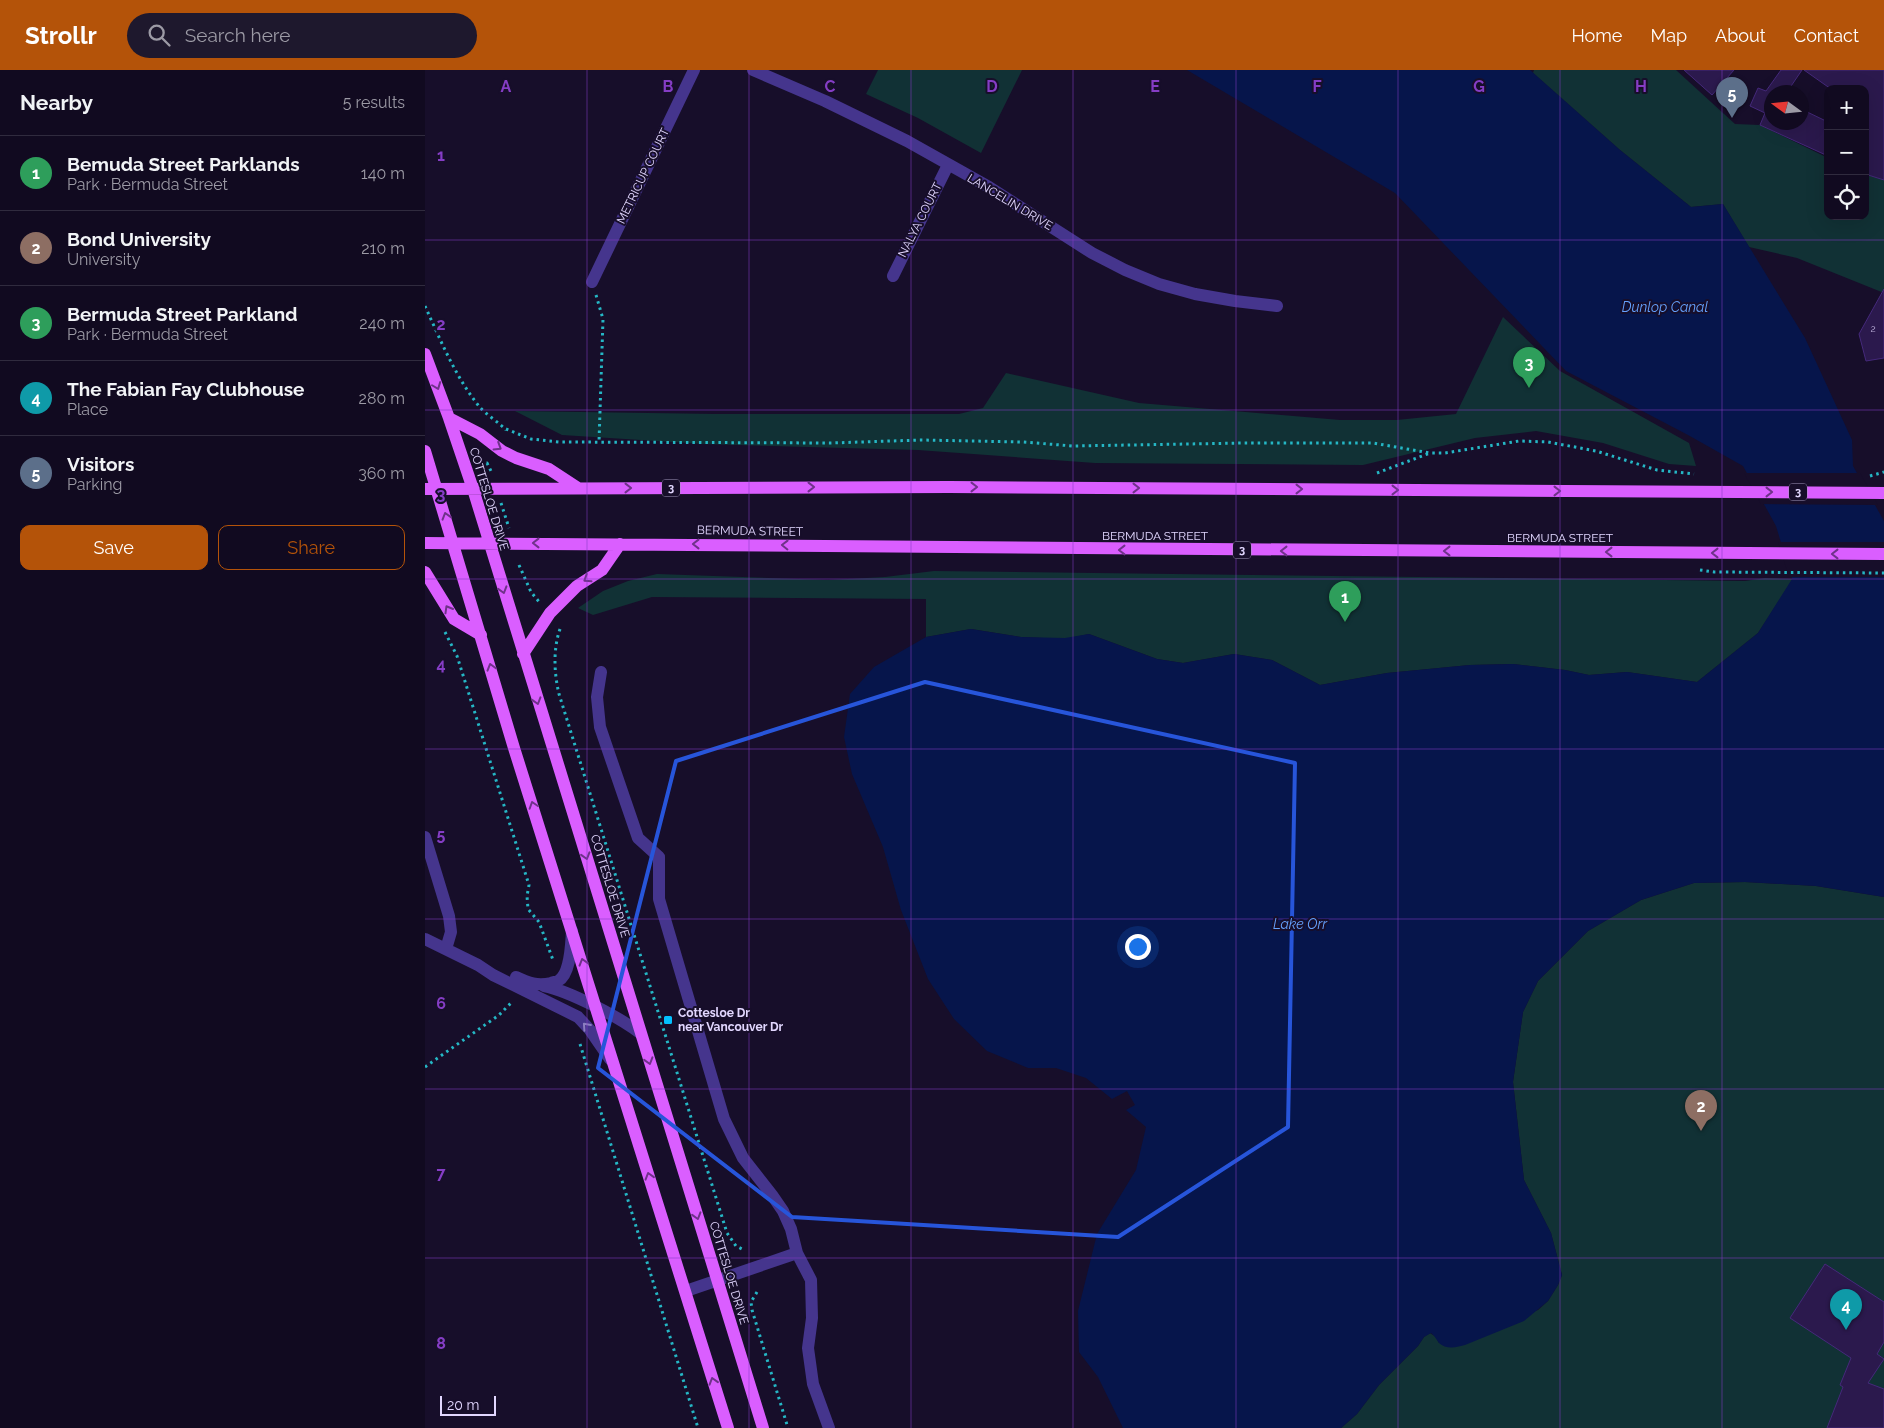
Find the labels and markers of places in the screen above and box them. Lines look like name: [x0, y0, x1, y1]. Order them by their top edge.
pin: 5: [1716, 77, 1748, 118]
pin: 3: [1513, 347, 1545, 388]
pin: 1: [1329, 581, 1361, 622]
place label: Cottesloe Dr near Vancouver Dr: [678, 1006, 784, 1034]
marker: Cottesloe Dr near Vancouver Dr: [662, 1014, 674, 1026]
pin: 2: [1685, 1090, 1717, 1131]
pin: 4: [1830, 1289, 1862, 1330]

